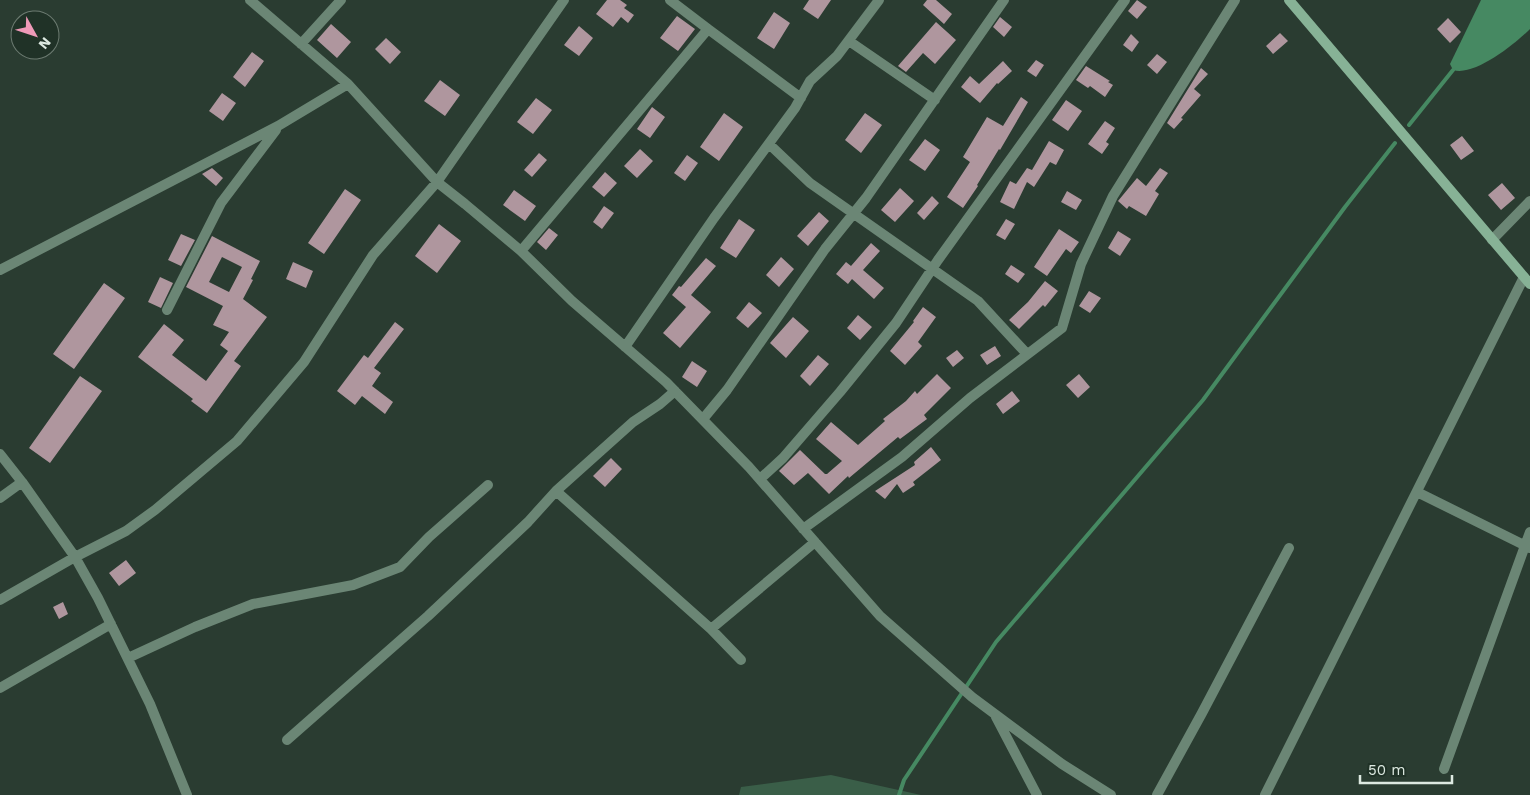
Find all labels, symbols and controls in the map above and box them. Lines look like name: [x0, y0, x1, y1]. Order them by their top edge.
north arrow: [10, 10, 60, 60]
text: N: [35, 34, 54, 52]
scale bar: [1360, 752, 1452, 784]
text: 50 m: [1368, 761, 1405, 779]

